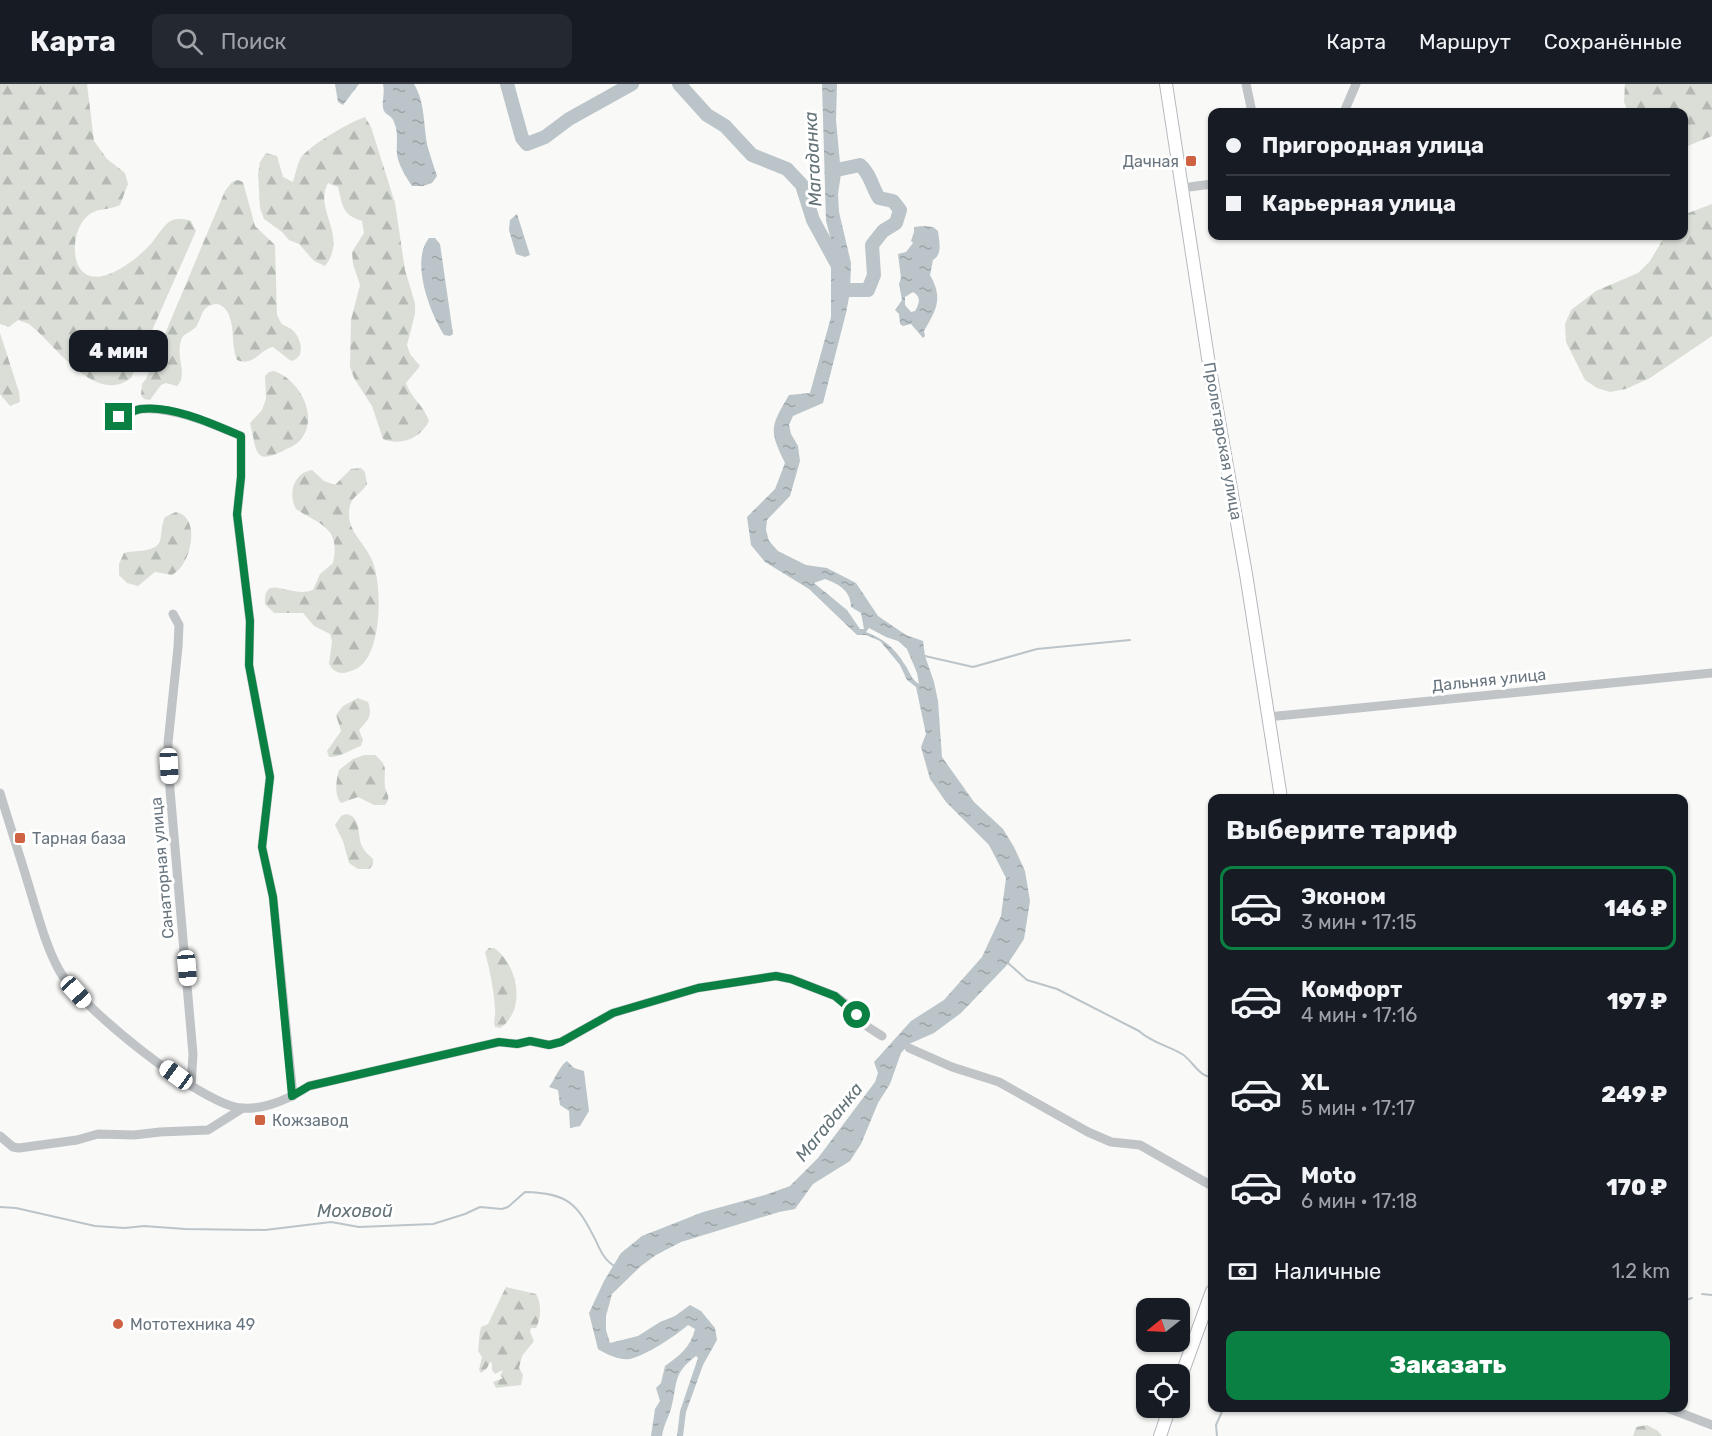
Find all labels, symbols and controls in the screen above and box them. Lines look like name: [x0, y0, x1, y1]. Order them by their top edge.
search box: [152, 14, 572, 68]
text: Карта: [30, 25, 116, 58]
icon: search: [173, 25, 206, 58]
text: Поиск: [221, 28, 286, 55]
text: Карта: [1326, 29, 1386, 54]
text: Маршрут: [1419, 29, 1511, 54]
text: Сохранённые: [1544, 29, 1682, 54]
water label: Магаданка: [799, 110, 826, 207]
text: Пригородная улица: [1262, 132, 1484, 159]
place label: Дачная: [1123, 152, 1179, 171]
marker: Дачная: [1184, 154, 1198, 168]
text: Карьерная улица: [1262, 190, 1456, 217]
callout: 4 мин: [70, 330, 168, 372]
text: 4 мин: [89, 339, 148, 363]
street label: Пролетарская улица: [1200, 361, 1246, 521]
route end: [105, 403, 132, 430]
street label: Дальняя улица: [1431, 665, 1547, 695]
car: [159, 748, 179, 784]
street label: Санаторная улица: [146, 796, 178, 940]
text: Выберите тариф: [1226, 814, 1457, 846]
place label: Тарная база: [32, 829, 126, 848]
marker: Тарная база: [13, 831, 27, 845]
icon: car: [1229, 881, 1283, 935]
text: Эконом: [1301, 883, 1386, 910]
text: 146 ₽: [1604, 895, 1667, 922]
text: 3 мин · 17:15: [1301, 910, 1417, 934]
car: [176, 949, 198, 987]
car: [57, 973, 95, 1011]
icon: car: [1229, 974, 1283, 1028]
text: Комфорт: [1301, 976, 1402, 1003]
text: 197 ₽: [1607, 988, 1667, 1015]
route start: [843, 1001, 870, 1028]
text: 4 мин · 17:16: [1301, 1003, 1417, 1027]
car: [156, 1057, 196, 1093]
icon: car: [1229, 1067, 1283, 1121]
text: XL: [1301, 1069, 1329, 1096]
water label: Магаданка: [790, 1078, 868, 1166]
text: 249 ₽: [1601, 1081, 1667, 1108]
text: 5 мин · 17:17: [1301, 1096, 1415, 1120]
place label: Кожзавод: [272, 1111, 349, 1130]
marker: Кожзавод: [253, 1113, 267, 1127]
icon: car: [1229, 1160, 1283, 1214]
text: Moto: [1301, 1162, 1356, 1189]
text: 170 ₽: [1606, 1174, 1667, 1201]
text: 6 мин · 17:18: [1301, 1189, 1418, 1213]
water label: Моховой: [317, 1200, 393, 1222]
icon: cash: [1226, 1255, 1259, 1288]
text: Наличные: [1274, 1258, 1381, 1285]
text: 1.2 km: [1612, 1259, 1670, 1283]
north arrow: [1136, 1298, 1190, 1352]
map controls: [1136, 1298, 1190, 1418]
place label: Мототехника 49: [130, 1315, 255, 1334]
marker: Мототехника 49: [111, 1317, 125, 1331]
button: Заказать: [1226, 1331, 1670, 1400]
button: locate: [1136, 1364, 1190, 1418]

